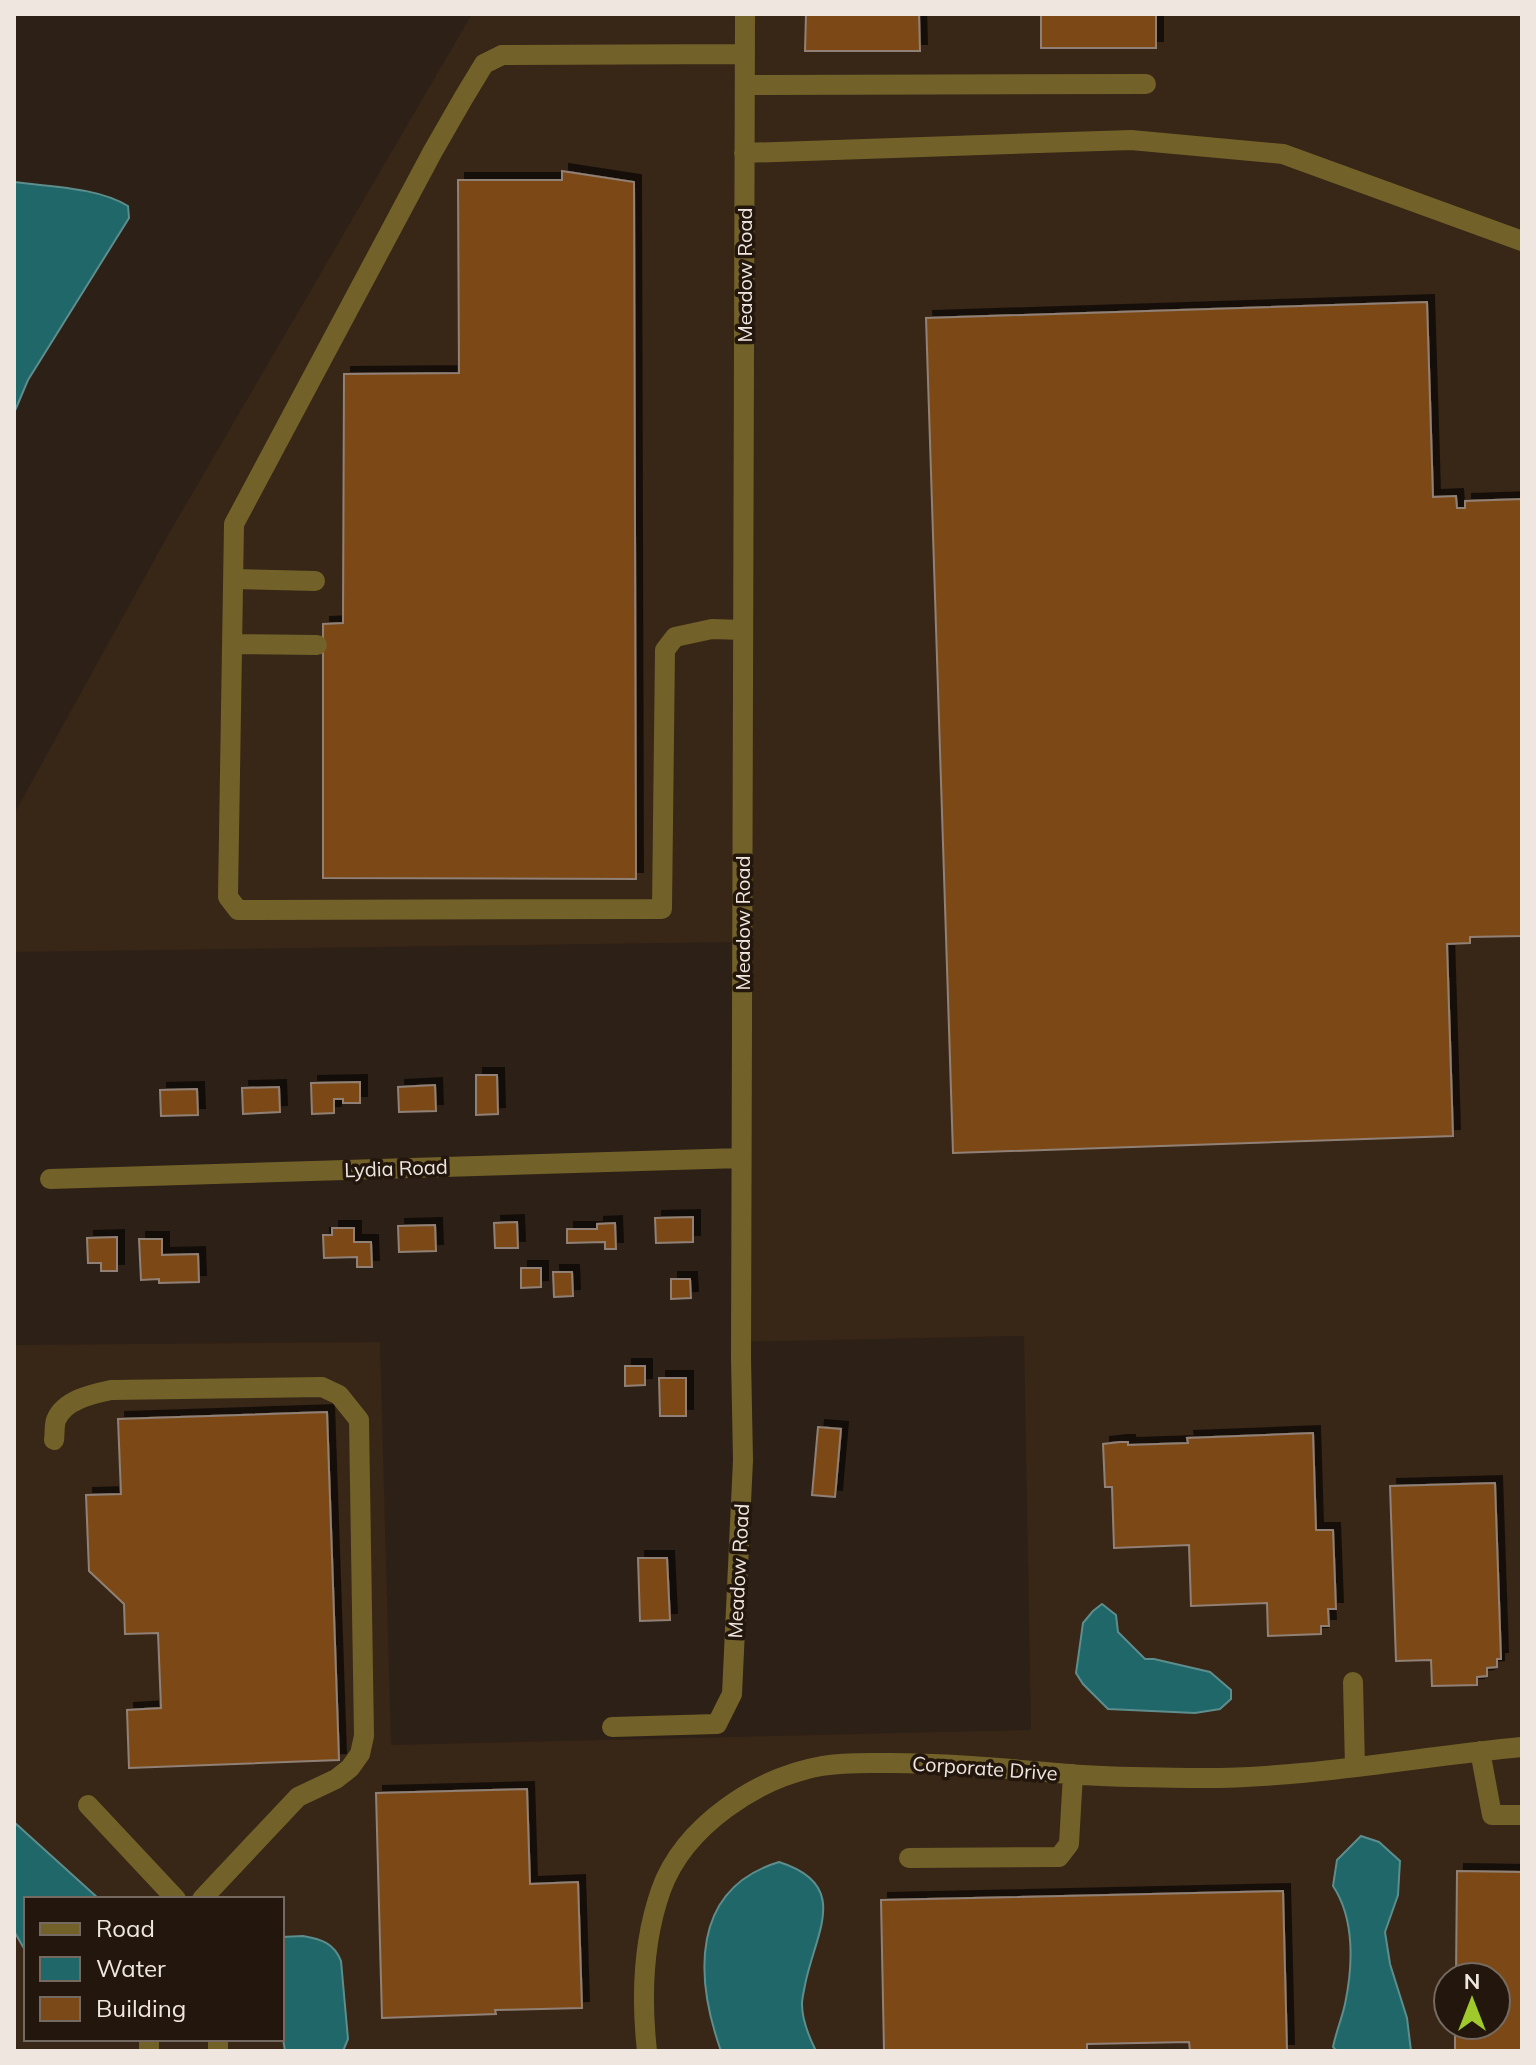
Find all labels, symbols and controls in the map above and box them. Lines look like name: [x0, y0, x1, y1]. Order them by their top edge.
street label: Meadow Road: [732, 208, 757, 342]
street label: Meadow Road: [730, 856, 755, 990]
street label: Lydia Road: [344, 1154, 448, 1182]
street label: Meadow Road: [722, 1503, 754, 1639]
street label: Corporate Drive: [912, 1750, 1058, 1786]
legend: [24, 1897, 284, 2041]
text: Road: [96, 1913, 155, 1943]
text: Water: [96, 1953, 166, 1983]
north arrow: [1432, 1961, 1512, 2041]
text: N: [1464, 1967, 1480, 1995]
text: Building: [96, 1993, 186, 2023]

